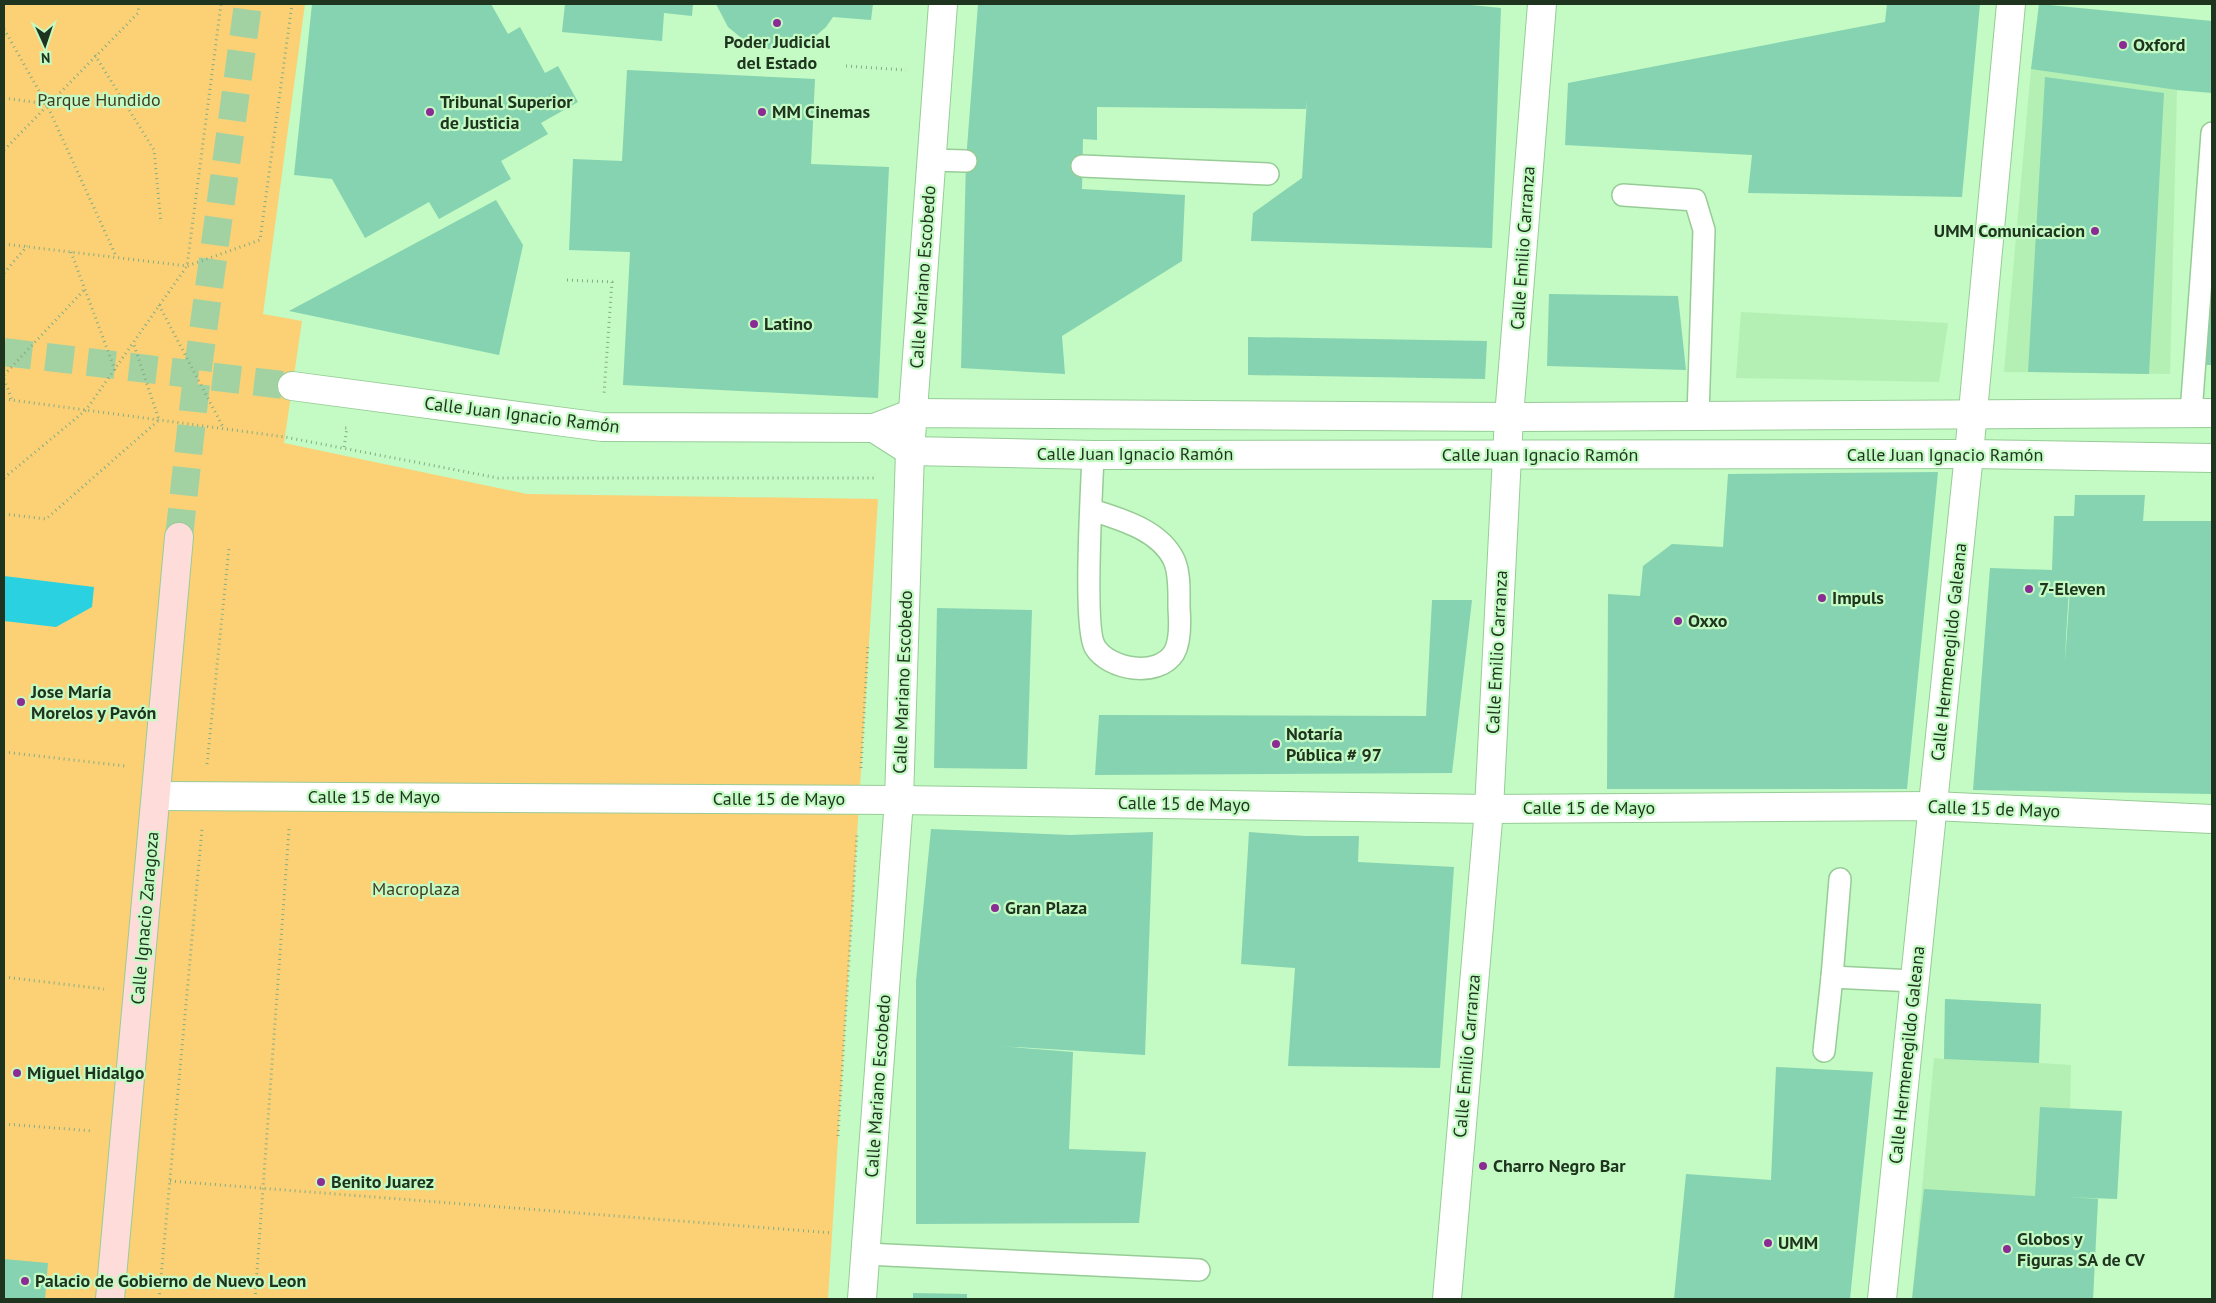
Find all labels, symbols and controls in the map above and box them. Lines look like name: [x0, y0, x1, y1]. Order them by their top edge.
marker: Poder Judicial del Estado: [771, 17, 783, 29]
north arrow: [20, 20, 70, 70]
place label: Poder Judicial del Estado: [724, 30, 831, 74]
place label: Oxford: [2133, 33, 2185, 56]
marker: Oxford: [2117, 39, 2129, 51]
text: N: [41, 49, 51, 67]
park label: Parque Hundido: [37, 88, 161, 111]
place label: Tribunal Superior de Justicia: [440, 90, 573, 134]
place label: MM Cinemas: [772, 100, 870, 123]
marker: Tribunal Superior de Justicia: [424, 106, 436, 118]
marker: MM Cinemas: [756, 106, 768, 118]
street label: Calle Emilio Carranza: [1505, 165, 1540, 331]
street label: Calle Mariano Escobedo: [905, 185, 940, 369]
place label: UMM Comunicacion: [1934, 219, 2085, 242]
marker: UMM Comunicacion: [2089, 225, 2101, 237]
place label: Latino: [764, 312, 813, 335]
marker: Latino: [748, 318, 760, 330]
street label: Calle Juan Ignacio Ramón: [423, 391, 621, 438]
street label: Calle Juan Ignacio Ramón: [1037, 442, 1233, 465]
street label: Calle Juan Ignacio Ramón: [1442, 443, 1638, 466]
street label: Calle Juan Ignacio Ramón: [1847, 443, 2043, 466]
street label: Calle Hermenegildo Galeana: [1926, 542, 1971, 762]
street label: Calle Emilio Carranza: [1481, 570, 1512, 734]
place label: 7-Eleven: [2039, 577, 2106, 600]
marker: 7-Eleven: [2023, 583, 2035, 595]
place label: Impuls: [1832, 586, 1884, 609]
street label: Calle Mariano Escobedo: [888, 590, 917, 774]
marker: Impuls: [1816, 592, 1828, 604]
place label: Oxxo: [1688, 609, 1728, 632]
marker: Oxxo: [1672, 615, 1684, 627]
place label: Jose María Morelos y Pavón: [30, 680, 156, 724]
marker: Jose María Morelos y Pavón: [15, 696, 27, 708]
place label: Notaría Pública # 97: [1286, 722, 1382, 766]
marker: Notaría Pública # 97: [1270, 738, 1282, 750]
street label: Calle 15 de Mayo: [308, 785, 440, 808]
street label: Calle 15 de Mayo: [713, 787, 845, 810]
street label: Calle 15 de Mayo: [1118, 791, 1250, 816]
street label: Calle 15 de Mayo: [1927, 795, 2061, 822]
street label: Calle 15 de Mayo: [1523, 796, 1655, 819]
street label: Calle Ignacio Zaragoza: [125, 831, 164, 1005]
park label: Macroplaza: [372, 877, 460, 900]
place label: Gran Plaza: [1005, 896, 1087, 919]
marker: Gran Plaza: [989, 902, 1001, 914]
street label: Calle Hermenegildo Galeana: [1884, 945, 1929, 1165]
street label: Calle Emilio Carranza: [1448, 973, 1485, 1139]
street label: Calle Mariano Escobedo: [860, 994, 895, 1178]
place label: Miguel Hidalgo: [27, 1061, 145, 1084]
marker: Miguel Hidalgo: [11, 1067, 23, 1079]
place label: Charro Negro Bar: [1493, 1154, 1626, 1177]
marker: Charro Negro Bar: [1477, 1160, 1489, 1172]
place label: Benito Juarez: [331, 1170, 434, 1193]
marker: Benito Juarez: [315, 1176, 327, 1188]
place label: Globos y Figuras SA de CV: [2017, 1227, 2145, 1271]
place label: UMM: [1778, 1231, 1818, 1254]
marker: UMM: [1762, 1237, 1774, 1249]
marker: Globos y Figuras SA de CV: [2001, 1243, 2013, 1255]
place label: Palacio de Gobierno de Nuevo Leon: [35, 1269, 306, 1292]
marker: Palacio de Gobierno de Nuevo Leon: [19, 1275, 31, 1287]

